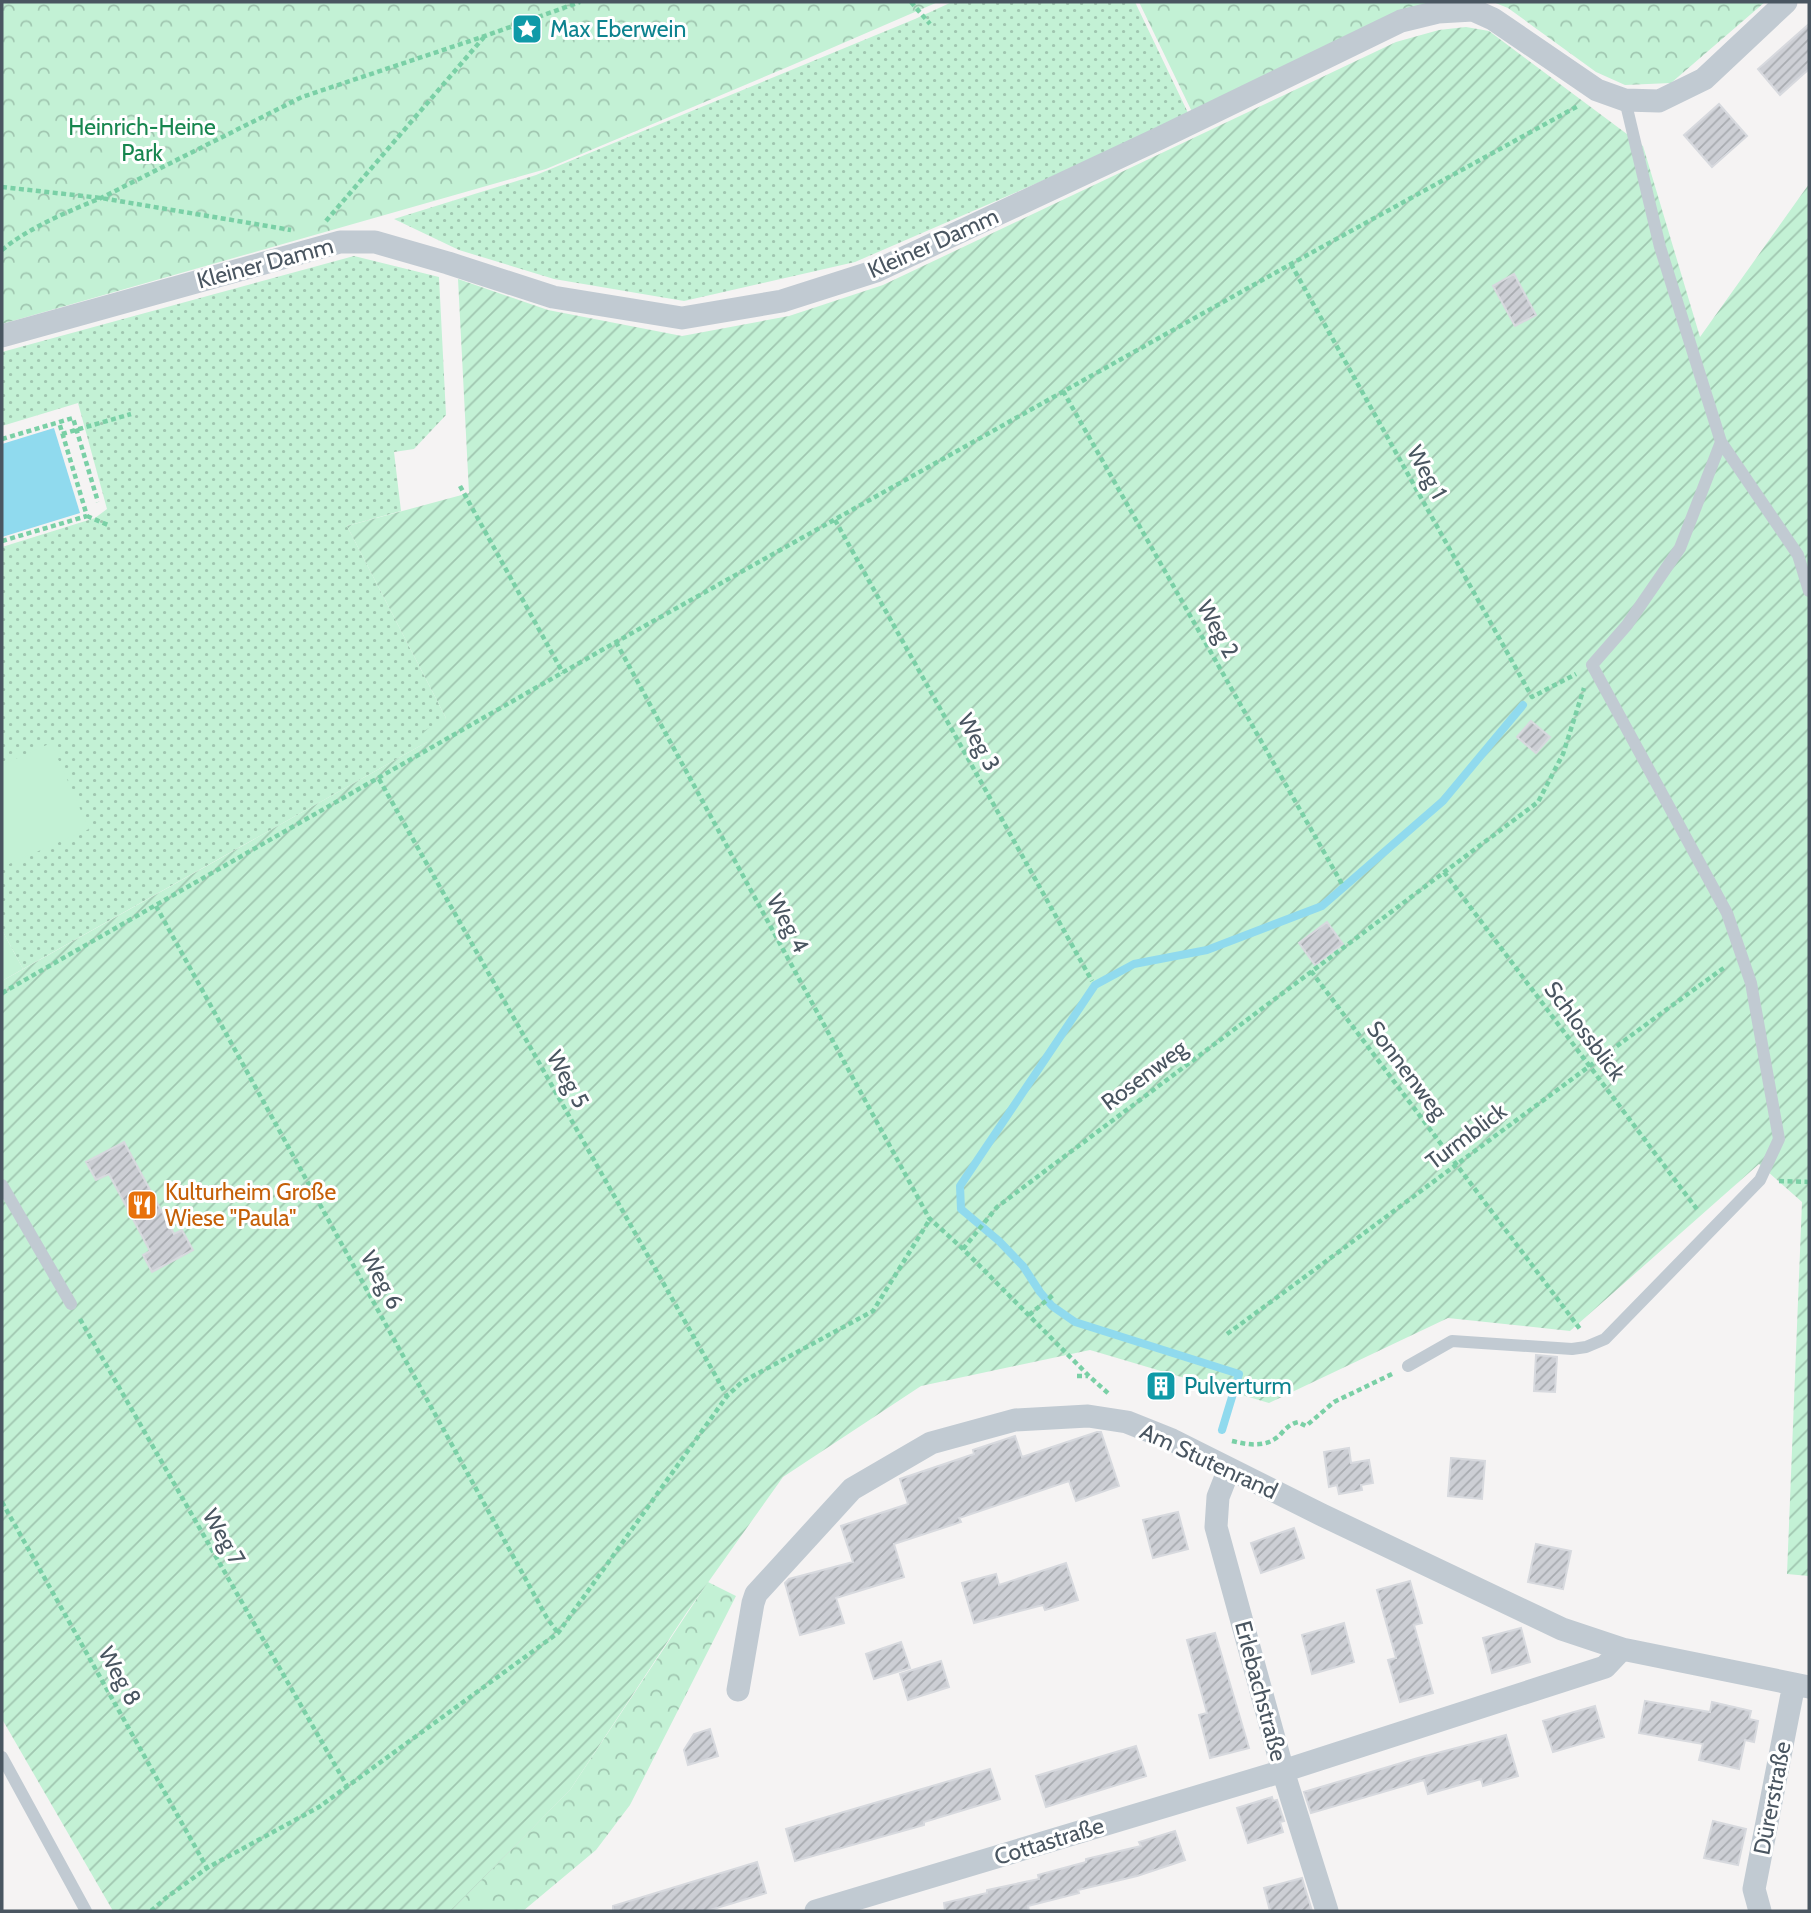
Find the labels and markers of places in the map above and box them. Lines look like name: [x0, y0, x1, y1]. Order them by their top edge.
place icon: Max Eberwein: [510, 12, 544, 46]
place label: Max Eberwein: [550, 15, 686, 43]
place label: Kulturheim Große Wiese "Paula": [165, 1178, 336, 1232]
restaurant icon: Kulturheim Große Wiese "Paula": [125, 1188, 159, 1222]
building icon: Pulverturm: [1144, 1369, 1178, 1403]
place label: Pulverturm: [1184, 1372, 1292, 1400]

